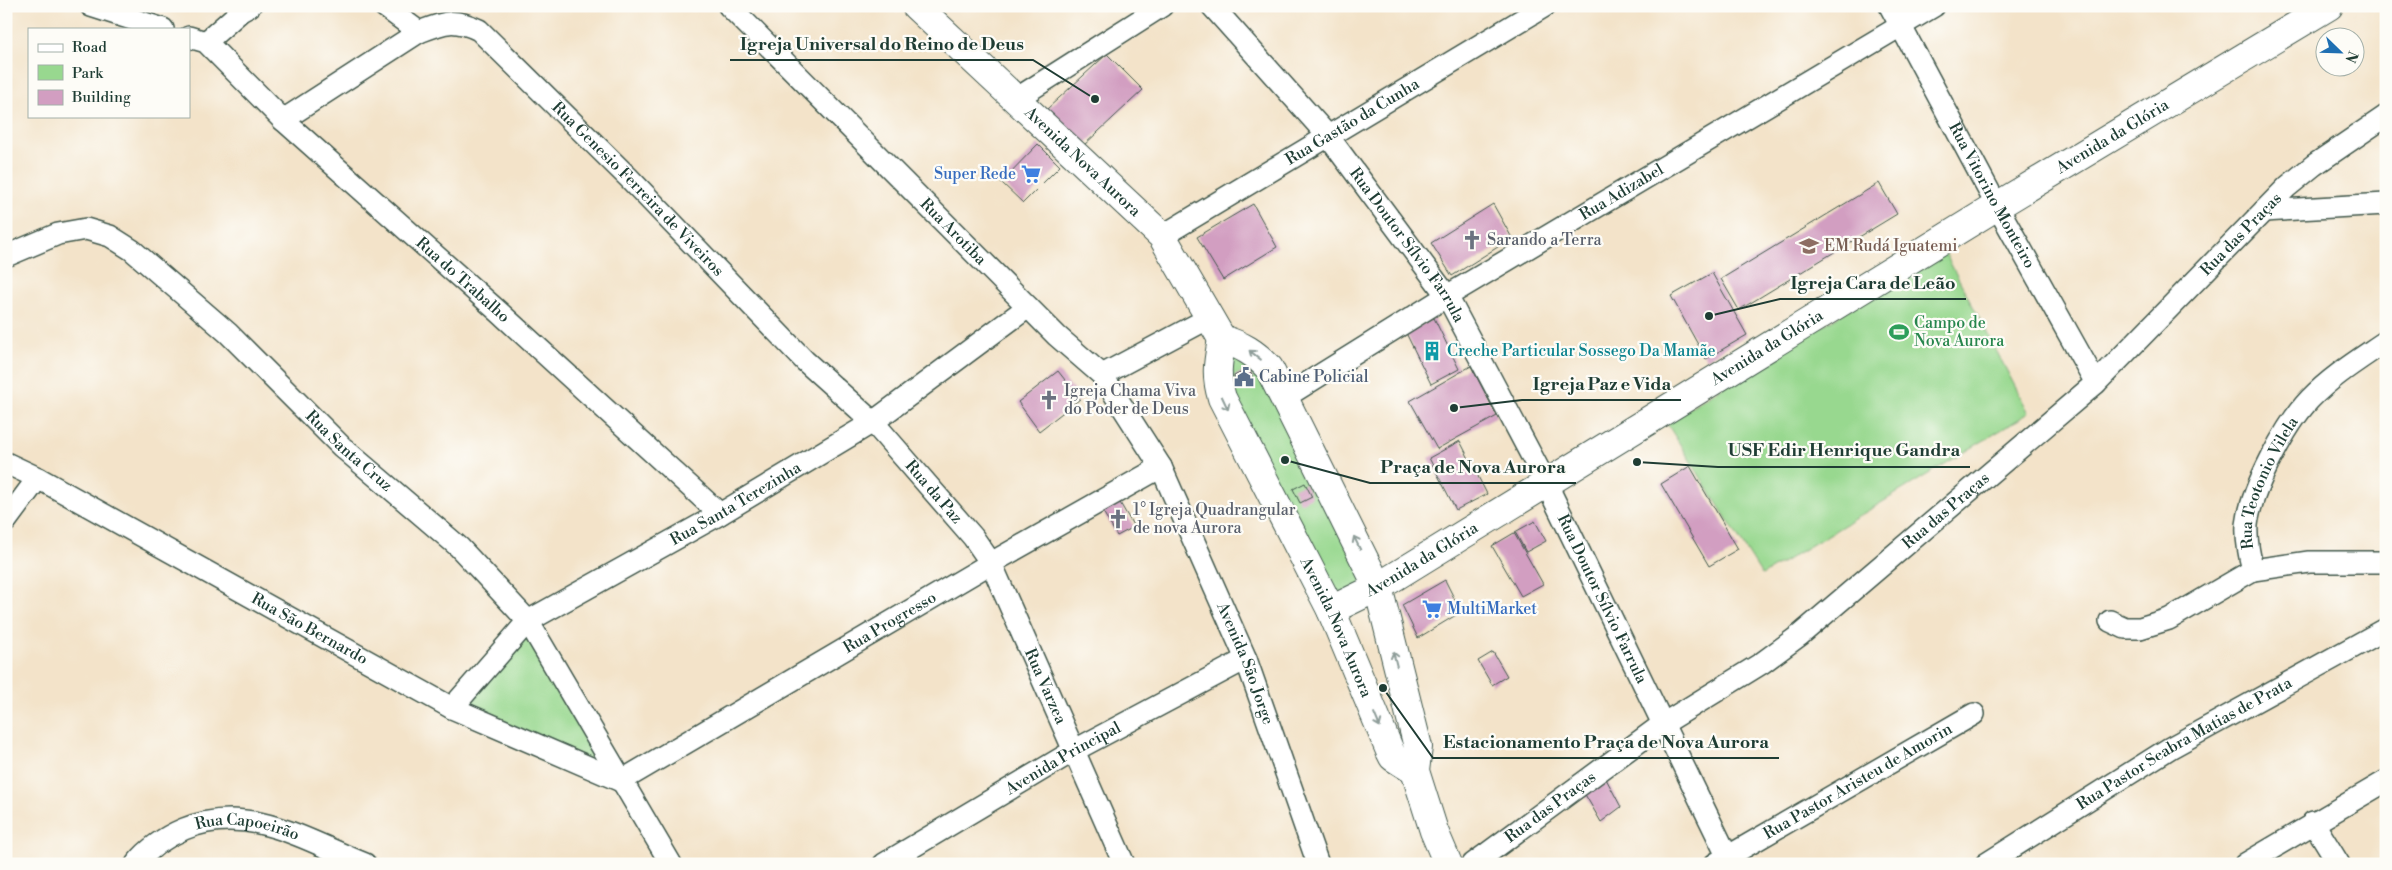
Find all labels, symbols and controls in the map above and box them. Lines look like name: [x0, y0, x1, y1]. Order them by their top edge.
callout: Igreja Universal do Reino de Deus: [730, 27, 1033, 60]
legend: [28, 28, 190, 118]
north arrow: [2314, 28, 2364, 78]
text: Igreja Universal do Reino de Deus: [740, 33, 1024, 56]
text: Road: [72, 38, 107, 57]
text: N: [2341, 48, 2361, 65]
text: Park: [72, 64, 104, 83]
street label: Rua Gastão da Cunha: [1282, 73, 1424, 170]
text: Building: [71, 88, 131, 107]
street label: Avenida da Glória: [2052, 94, 2173, 179]
street label: Rua Genesio Ferreira de Viveiros: [548, 97, 728, 280]
street label: Avenida Nova Aurora: [1020, 102, 1145, 221]
street label: Rua Vitorino Monteiro: [1944, 119, 2040, 272]
street label: Rua Adizabel: [1576, 159, 1667, 225]
supermarket icon: Super Rede: [1020, 163, 1042, 185]
place label: Super Rede: [934, 164, 1016, 184]
street label: Rua Doutor Sílvio Farrula: [1345, 164, 1470, 327]
street label: Rua das Praças: [2196, 188, 2286, 280]
street label: Rua Arotiba: [916, 194, 991, 270]
church icon: Sarando a Terra: [1461, 229, 1483, 251]
place label: Sarando a Terra: [1487, 230, 1602, 250]
street label: Rua do Trabalho: [412, 233, 514, 327]
school or university icon: EM Rudá Iguatemi: [1798, 235, 1820, 257]
place label: EM Rudá Iguatemi: [1824, 236, 1958, 256]
callout: Igreja Cara de Leão: [1780, 266, 1966, 299]
text: Igreja Cara de Leão: [1790, 272, 1956, 295]
street label: Avenida da Glória: [1706, 305, 1827, 390]
place label: Campo de Nova Aurora: [1914, 313, 2005, 351]
sports icon: Campo de Nova Aurora: [1888, 321, 1910, 343]
building icon: Creche Particular Sossego Da Mamãe: [1421, 340, 1443, 362]
place label: Creche Particular Sossego Da Mamãe: [1447, 341, 1716, 361]
one-way arrow: [1248, 350, 1262, 360]
public building icon: Cabine Policial: [1233, 366, 1255, 388]
place label: Cabine Policial: [1259, 367, 1369, 387]
callout: Igreja Paz e Vida: [1522, 367, 1681, 400]
text: Igreja Paz e Vida: [1533, 373, 1672, 396]
place label: Igreja Chama Viva do Poder de Deus: [1064, 381, 1197, 419]
church icon: Igreja Chama Viva do Poder de Deus: [1038, 389, 1060, 411]
one-way arrow: [1221, 395, 1230, 410]
street label: Rua Santa Cruz: [301, 406, 397, 496]
street label: Rua Teotonio Vilela: [2237, 412, 2303, 550]
callout: USF Edir Henrique Gandra: [1718, 434, 1970, 467]
text: USF Edir Henrique Gandra: [1728, 439, 1960, 462]
callout: Praça de Nova Aurora: [1370, 450, 1576, 483]
street label: Rua da Paz: [901, 456, 967, 528]
text: Praça de Nova Aurora: [1380, 456, 1566, 479]
street label: Rua Santa Terezinha: [666, 457, 806, 550]
street label: Rua das Praças: [1898, 468, 1994, 554]
place label: 1° Igreja Quadrangular de nova Aurora: [1133, 500, 1296, 538]
church icon: 1° Igreja Quadrangular de nova Aurora: [1107, 508, 1129, 530]
street label: Rua Doutor Sílvio Farrula: [1553, 511, 1652, 688]
street label: Avenida da Glória: [1362, 517, 1483, 602]
one-way arrow: [1352, 536, 1361, 551]
street label: Avenida Nova Aurora: [1295, 553, 1377, 701]
street label: Rua Progresso: [840, 587, 940, 658]
street label: Rua São Bernardo: [248, 589, 371, 669]
street label: Avenida São Jorge: [1212, 598, 1278, 727]
supermarket icon: MultiMarket: [1421, 598, 1443, 620]
place label: MultiMarket: [1447, 599, 1537, 619]
street label: Rua Varzea: [1020, 645, 1071, 728]
one-way arrow: [1390, 651, 1399, 667]
street label: Rua Pastor Seabra Matias de Prata: [2073, 672, 2296, 814]
one-way arrow: [1373, 712, 1382, 727]
street label: Avenida Principal: [1001, 717, 1124, 800]
street label: Rua Pastor Aristeu de Amorin: [1760, 719, 1956, 844]
callout: Estacionamento Praça de Nova Aurora: [1433, 725, 1779, 758]
text: Estacionamento Praça de Nova Aurora: [1443, 731, 1769, 754]
street label: Rua das Praças: [1501, 767, 1600, 847]
street label: Rua Capoeirão: [193, 810, 302, 845]

